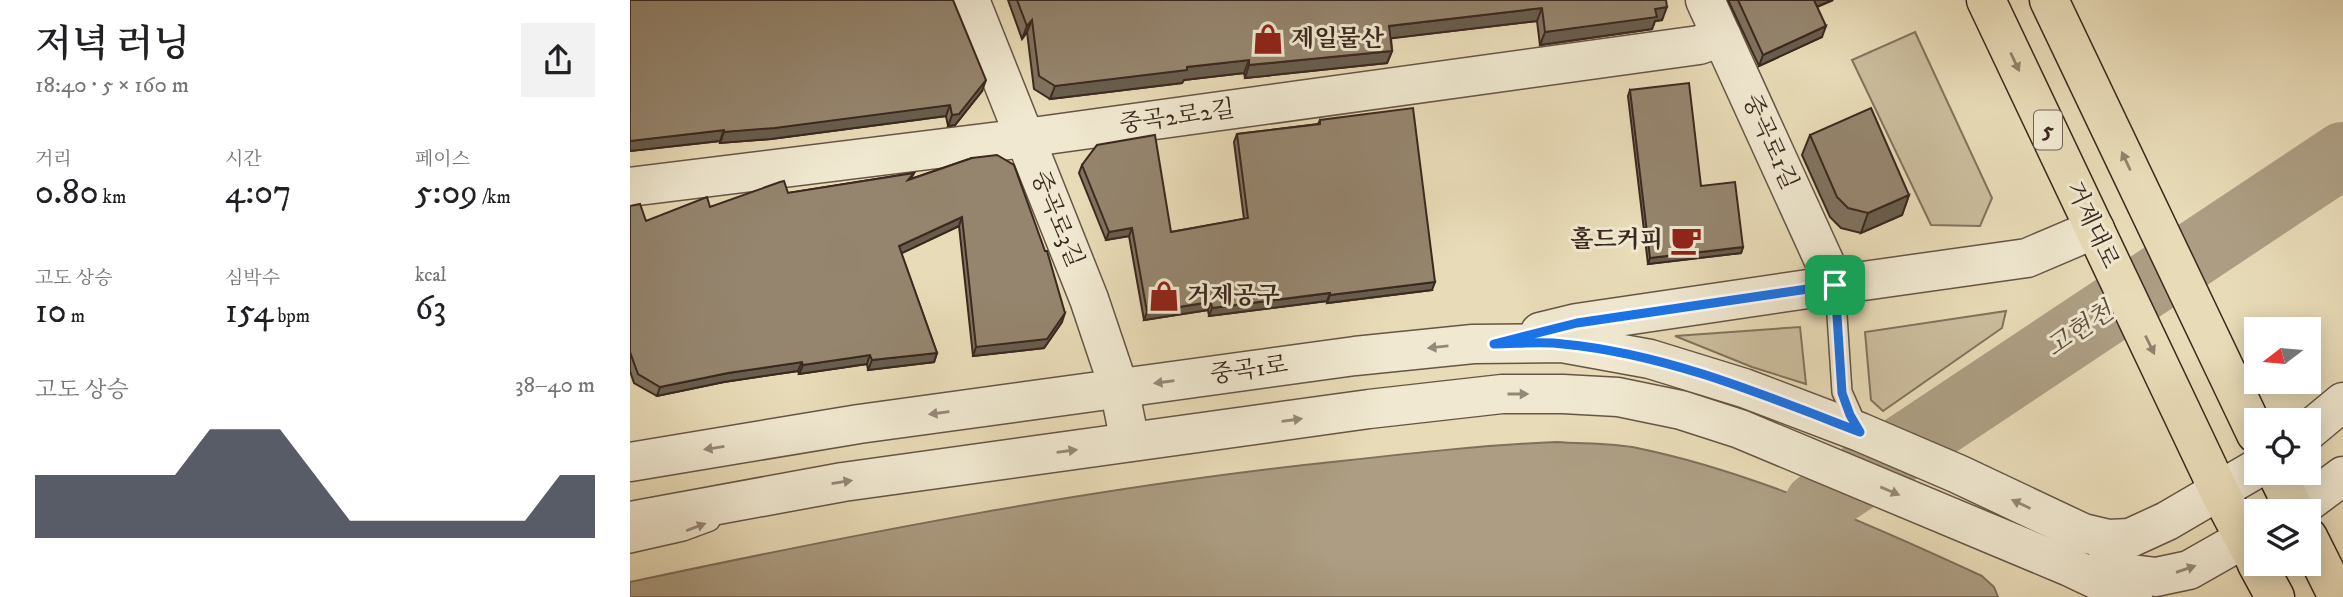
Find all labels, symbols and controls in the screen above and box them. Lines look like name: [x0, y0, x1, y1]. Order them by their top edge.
text: 저녁 러닝: [35, 21, 190, 69]
shop icon: 제일물산: [1251, 22, 1285, 56]
button: share: [521, 23, 595, 97]
place label: 제일물산: [1291, 24, 1385, 54]
one-way arrow: [2010, 52, 2021, 72]
text: 18:40 · 5 × 160 m: [35, 71, 189, 100]
street label: 중곡로1길: [1736, 90, 1804, 194]
street label: 중곡2로2길: [1117, 94, 1237, 140]
road number: 5: [2034, 111, 2062, 150]
text: 거리: [35, 148, 72, 171]
text: 시간: [225, 148, 262, 171]
text: 페이스: [415, 148, 470, 171]
one-way arrow: [2120, 151, 2132, 171]
street label: 중곡로3길: [1024, 166, 1090, 272]
text: 0.80: [35, 171, 98, 215]
text: 4:07: [225, 171, 292, 215]
text: 5:09: [415, 171, 478, 215]
street label: 거제대로: [2059, 177, 2125, 273]
text: km: [98, 186, 126, 209]
text: /km: [478, 186, 511, 209]
cafe icon: 홀드커피: [1669, 223, 1703, 257]
place label: 홀드커피: [1570, 225, 1663, 255]
pin: [1805, 255, 1865, 315]
text: kcal: [415, 264, 446, 287]
icon: arrive: [1816, 266, 1854, 304]
text: 고도 상승: [35, 267, 113, 290]
text: 심박수: [225, 267, 280, 290]
shop icon: 거제공구: [1147, 279, 1181, 313]
place label: 거제공구: [1187, 281, 1280, 311]
text: 63: [415, 287, 446, 331]
text: 10: [35, 290, 67, 334]
text: 154: [225, 290, 273, 334]
water label: 고현천: [2040, 294, 2122, 365]
text: m: [67, 305, 85, 328]
text: bpm: [273, 305, 310, 328]
north arrow: [2244, 317, 2320, 394]
map controls: [2244, 317, 2321, 576]
one-way arrow: [2144, 335, 2155, 355]
one-way arrow: [1427, 342, 1449, 353]
street label: 중곡1로: [1208, 350, 1290, 390]
text: 38–40 m: [515, 371, 595, 400]
text: 고도 상승: [35, 376, 129, 405]
one-way arrow: [1153, 377, 1175, 388]
one-way arrow: [1508, 388, 1530, 400]
one-way arrow: [928, 408, 950, 419]
button: locate: [2244, 408, 2321, 485]
one-way arrow: [1282, 414, 1304, 425]
one-way arrow: [703, 443, 725, 454]
one-way arrow: [1056, 445, 1078, 456]
one-way arrow: [831, 476, 853, 487]
one-way arrow: [1880, 486, 1901, 497]
one-way arrow: [2011, 498, 2031, 509]
button: layers: [2244, 499, 2321, 576]
one-way arrow: [686, 521, 707, 532]
one-way arrow: [2175, 563, 2196, 574]

